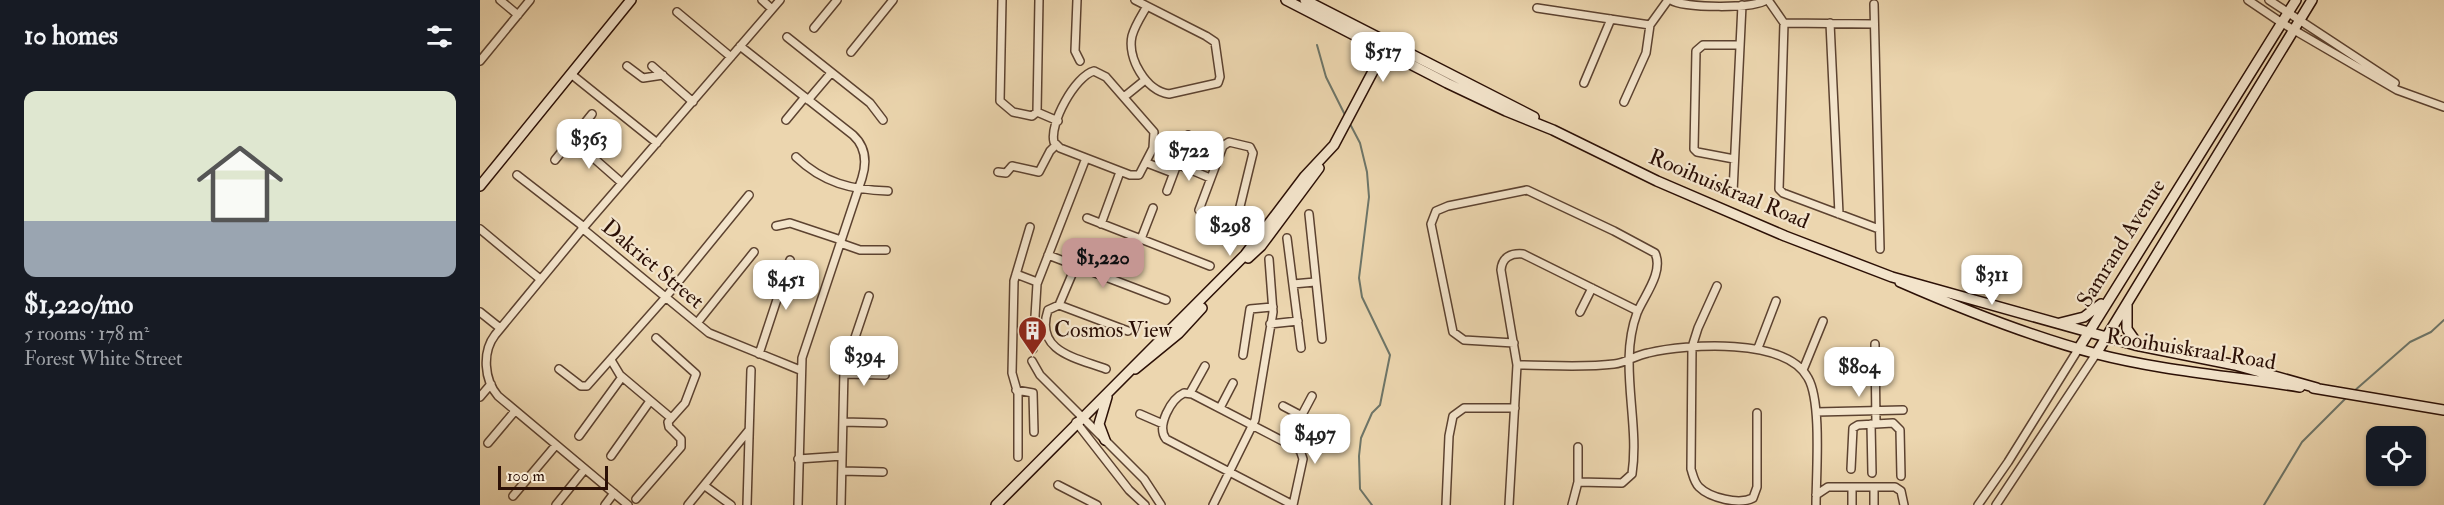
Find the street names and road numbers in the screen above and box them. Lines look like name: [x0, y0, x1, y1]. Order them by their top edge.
street label: Rooihuiskraal Road: [1644, 143, 1814, 236]
street label: Samrand Avenue: [2070, 174, 2172, 312]
street label: Dakriet Street: [596, 213, 710, 315]
street label: Rooihuiskraal Road: [2104, 322, 2278, 376]

